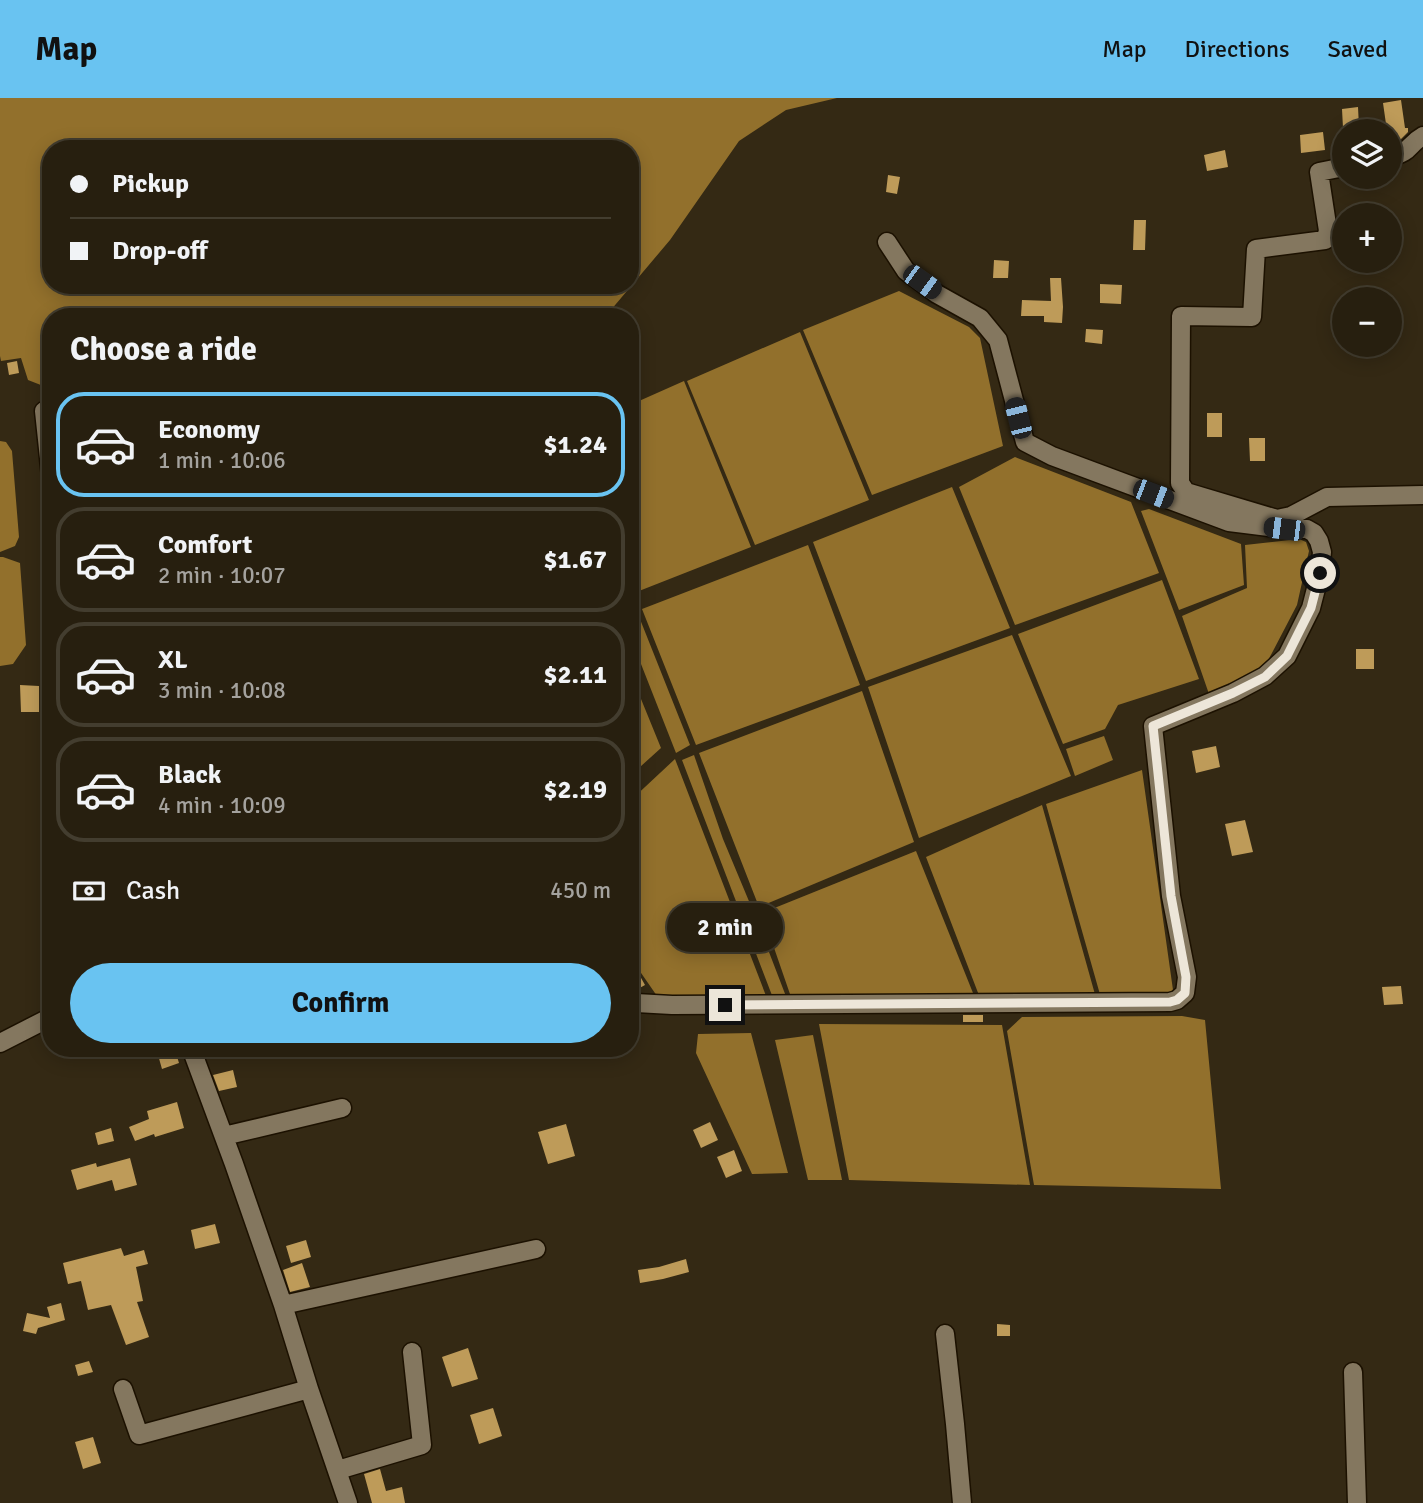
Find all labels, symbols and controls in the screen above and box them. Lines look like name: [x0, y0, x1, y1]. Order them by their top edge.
text: Map: [35, 29, 97, 70]
text: Map: [1102, 34, 1147, 64]
text: Directions: [1185, 34, 1290, 64]
text: Saved: [1328, 34, 1388, 64]
map controls: [1332, 119, 1402, 357]
button: layers: [1332, 119, 1402, 189]
text: Pickup: [112, 168, 189, 200]
button: +: [1332, 203, 1402, 273]
text: Drop-off: [112, 235, 208, 267]
car: [899, 261, 946, 303]
button: −: [1332, 287, 1402, 357]
text: Choose a ride: [70, 330, 257, 369]
car: [1003, 395, 1034, 441]
icon: car: [74, 413, 137, 476]
text: Economy: [158, 414, 260, 446]
text: $1.24: [543, 429, 607, 461]
text: 1 min · 10:06: [158, 446, 286, 475]
car: [1130, 477, 1177, 511]
car: [1262, 516, 1307, 542]
icon: car: [74, 528, 137, 591]
text: Comfort: [158, 529, 252, 561]
text: $1.67: [543, 544, 607, 576]
route start: [1304, 557, 1336, 589]
text: 2 min · 10:07: [158, 561, 286, 590]
icon: car: [74, 643, 137, 706]
text: XL: [158, 644, 188, 676]
text: $2.11: [543, 659, 607, 691]
text: 3 min · 10:08: [158, 676, 286, 705]
icon: car: [74, 758, 137, 821]
text: Black: [158, 759, 221, 791]
text: $2.19: [543, 774, 607, 806]
text: 4 min · 10:09: [158, 791, 286, 820]
icon: cash: [70, 872, 108, 910]
text: Cash: [126, 875, 180, 907]
text: 450 m: [550, 876, 611, 905]
callout: 2 min: [667, 904, 783, 953]
text: 2 min: [697, 913, 753, 942]
button: Confirm: [70, 963, 611, 1043]
route end: [709, 989, 741, 1021]

